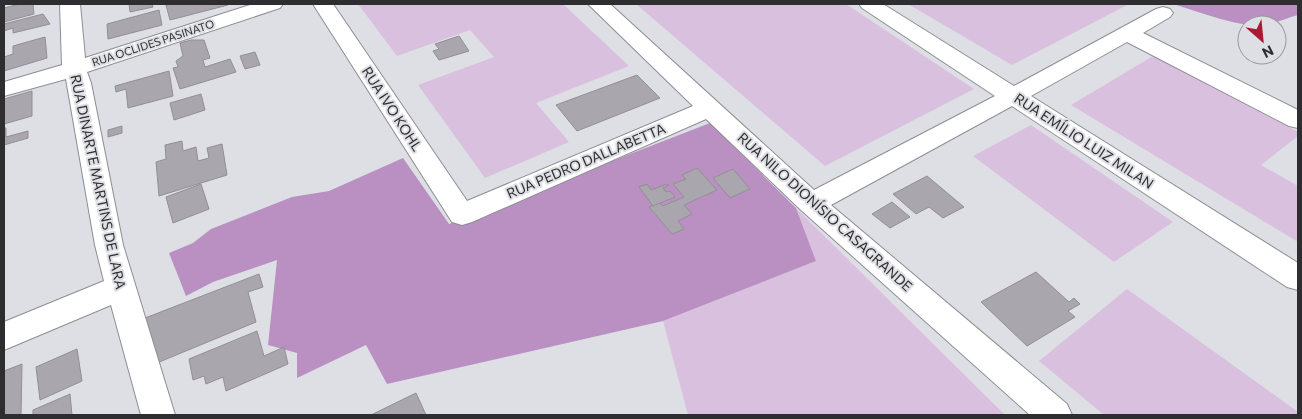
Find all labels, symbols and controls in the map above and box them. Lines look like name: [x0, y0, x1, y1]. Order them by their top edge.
north arrow: [1237, 15, 1287, 65]
street label: RUA OCLIDES PASINATO: [90, 17, 216, 68]
text: N: [1260, 42, 1277, 62]
street label: RUA IVO KOHL: [359, 63, 426, 154]
street label: RUA DINARTE MARTINS DE LARA: [67, 73, 130, 291]
street label: RUA EMÍLIO LUIZ MILAN: [1011, 89, 1157, 192]
street label: RUA PEDRO DALLABETTA: [504, 119, 668, 202]
street label: RUA NILO DIONÍSIO CASAGRANDE: [734, 129, 916, 295]

